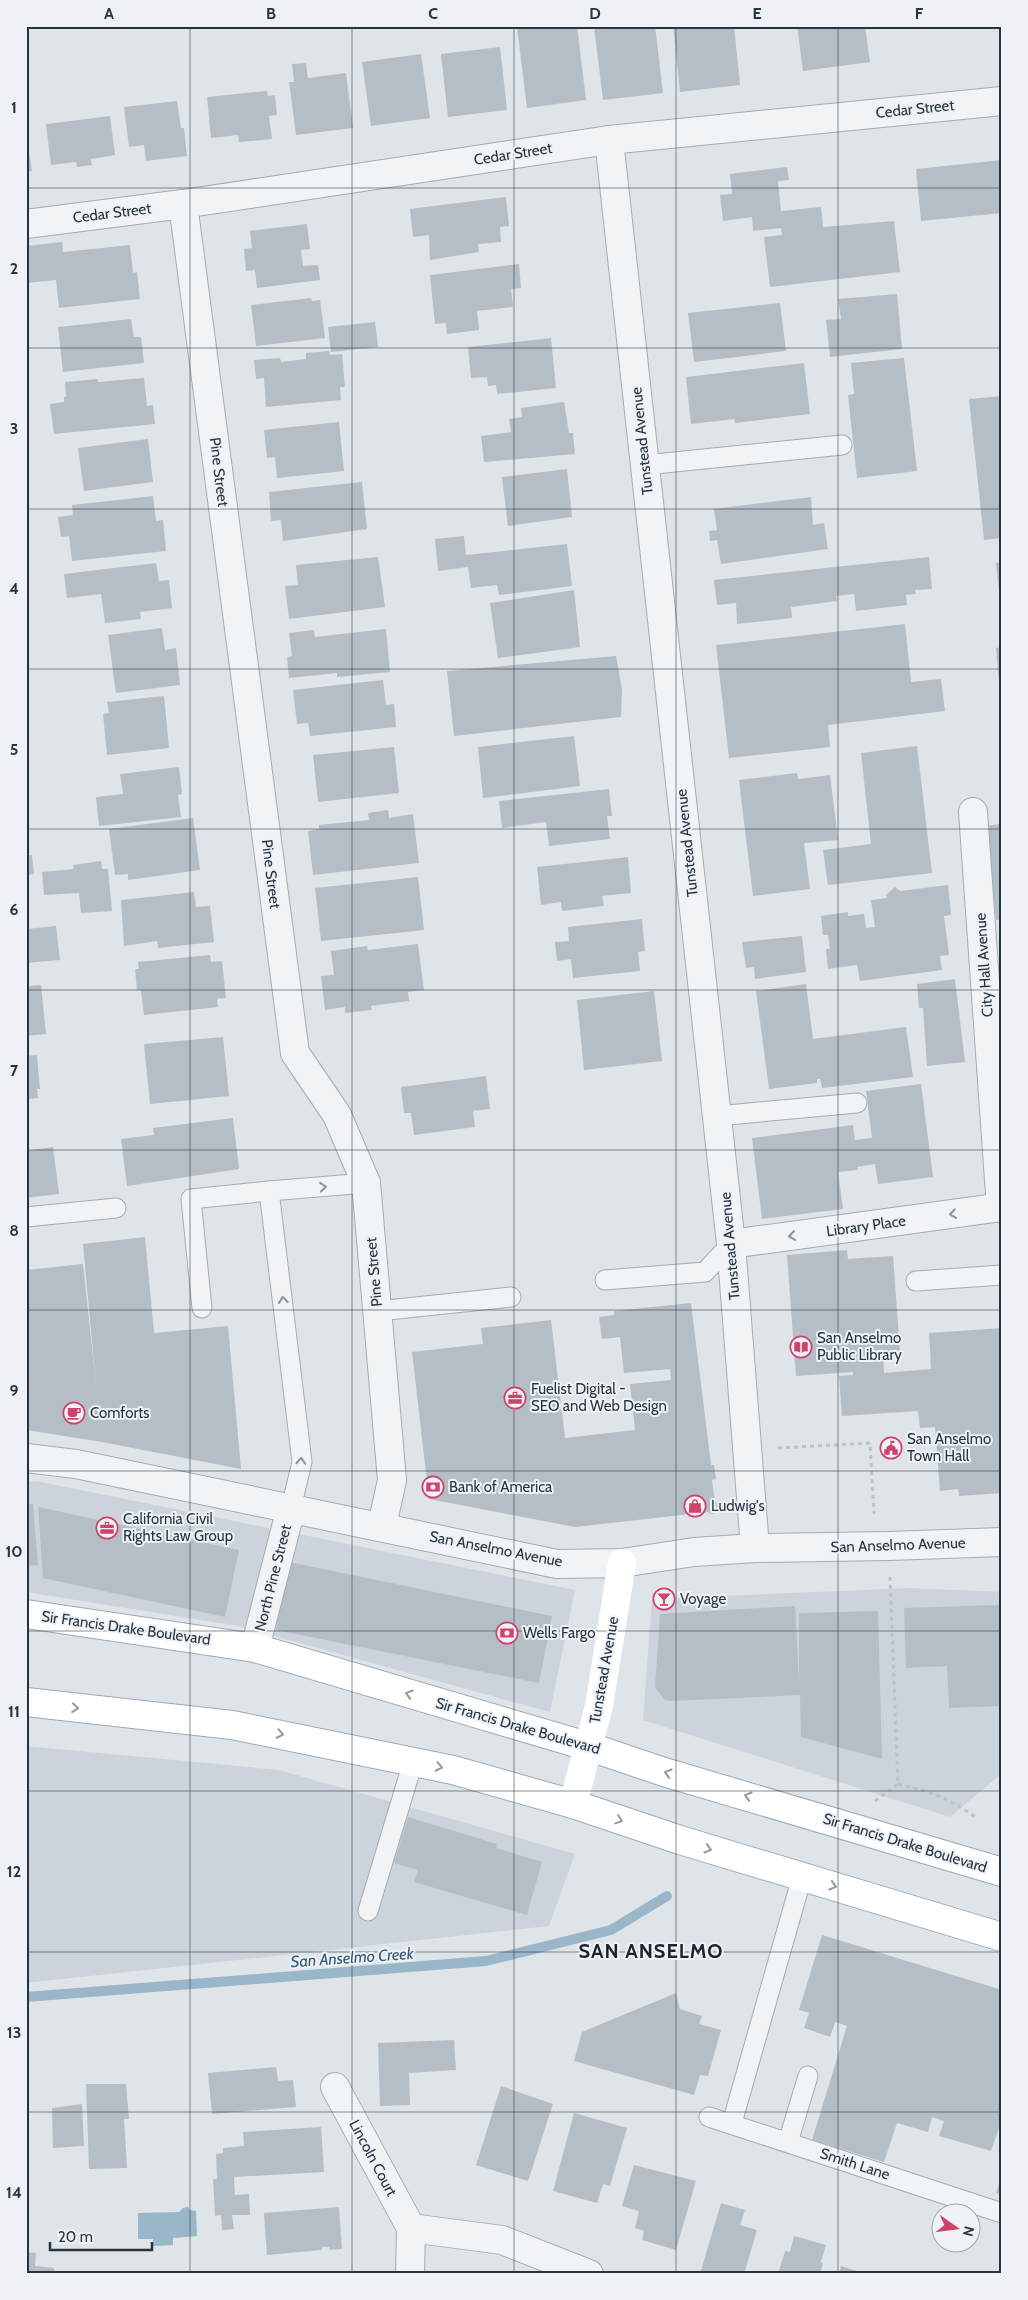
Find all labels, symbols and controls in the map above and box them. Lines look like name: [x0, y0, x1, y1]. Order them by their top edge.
text: A: [104, 4, 114, 23]
text: B: [266, 4, 276, 23]
text: C: [428, 4, 438, 23]
text: D: [589, 4, 601, 23]
text: E: [752, 4, 762, 23]
text: F: [915, 4, 924, 23]
street label: Cedar Street: [875, 96, 955, 122]
text: 1: [11, 98, 17, 117]
street label: Cedar Street: [473, 139, 553, 169]
street label: Cedar Street: [72, 199, 152, 227]
text: 2: [10, 259, 18, 278]
street label: Tunstead Avenue: [627, 386, 657, 496]
text: 3: [10, 419, 18, 438]
street label: Pine Street: [206, 436, 232, 508]
text: 4: [9, 579, 19, 598]
text: 5: [10, 740, 18, 759]
street label: Tunstead Avenue: [672, 788, 702, 898]
street label: Pine Street: [258, 838, 284, 910]
text: 6: [10, 900, 19, 919]
street label: City Hall Avenue: [971, 912, 997, 1018]
text: 7: [10, 1061, 19, 1080]
one-way arrow: [319, 1181, 327, 1192]
street label: Tunstead Avenue: [716, 1191, 744, 1301]
one-way arrow: [949, 1208, 957, 1219]
street label: Library Place: [825, 1211, 907, 1240]
text: 8: [9, 1221, 19, 1240]
one-way arrow: [788, 1230, 796, 1241]
street label: Pine Street: [362, 1237, 386, 1307]
one-way arrow: [278, 1295, 288, 1304]
place label: San Anselmo Public Library: [817, 1329, 902, 1364]
library icon: San Anselmo Public Library: [789, 1335, 813, 1359]
place label: Fuelist Digital - SEO and Web Design: [531, 1380, 667, 1415]
text: 9: [10, 1381, 19, 1400]
office icon: Fuelist Digital - SEO and Web Design: [503, 1386, 527, 1410]
cafe icon: Comforts: [62, 1401, 86, 1425]
place label: Comforts: [90, 1404, 149, 1422]
place label: San Anselmo Town Hall: [907, 1430, 991, 1465]
public building icon: San Anselmo Town Hall: [879, 1436, 903, 1460]
one-way arrow: [295, 1456, 306, 1464]
bank icon: Bank of America: [421, 1475, 445, 1499]
place label: Bank of America: [449, 1478, 553, 1496]
shop icon: Ludwig's: [683, 1494, 707, 1518]
place label: Ludwig's: [711, 1497, 765, 1515]
place label: California Civil Rights Law Group: [123, 1510, 233, 1545]
office icon: California Civil Rights Law Group: [95, 1516, 119, 1540]
street label: North Pine Street: [251, 1523, 295, 1633]
street label: San Anselmo Avenue: [428, 1527, 564, 1571]
street label: San Anselmo Avenue: [830, 1534, 966, 1556]
text: 10: [5, 1542, 23, 1561]
bar icon: Voyage: [652, 1587, 676, 1611]
place label: Voyage: [680, 1590, 726, 1608]
street label: Sir Francis Drake Boulevard: [40, 1607, 212, 1649]
street label: Tunstead Avenue: [586, 1615, 622, 1725]
bank icon: Wells Fargo: [495, 1621, 519, 1645]
place label: Wells Fargo: [523, 1624, 596, 1642]
one-way arrow: [405, 1690, 413, 1700]
street label: Sir Francis Drake Boulevard: [434, 1694, 602, 1758]
text: 11: [8, 1702, 20, 1721]
one-way arrow: [71, 1702, 79, 1713]
one-way arrow: [276, 1729, 285, 1739]
one-way arrow: [435, 1762, 444, 1772]
one-way arrow: [665, 1768, 673, 1778]
one-way arrow: [744, 1792, 753, 1802]
street label: Sir Francis Drake Boulevard: [821, 1809, 989, 1877]
one-way arrow: [615, 1814, 623, 1824]
one-way arrow: [703, 1843, 711, 1853]
text: 12: [7, 1862, 21, 1881]
one-way arrow: [828, 1881, 836, 1891]
district label: SAN ANSELMO: [578, 1939, 724, 1963]
water label: San Anselmo Creek: [290, 1944, 415, 1971]
text: 13: [7, 2023, 21, 2042]
street label: Lincoln Court: [345, 2117, 401, 2199]
street label: Smith Lane: [818, 2144, 892, 2184]
text: 14: [6, 2183, 22, 2202]
north arrow: [930, 2202, 980, 2252]
scale bar: [50, 2220, 152, 2252]
text: N: [959, 2224, 979, 2238]
text: 20 m: [58, 2228, 93, 2246]

